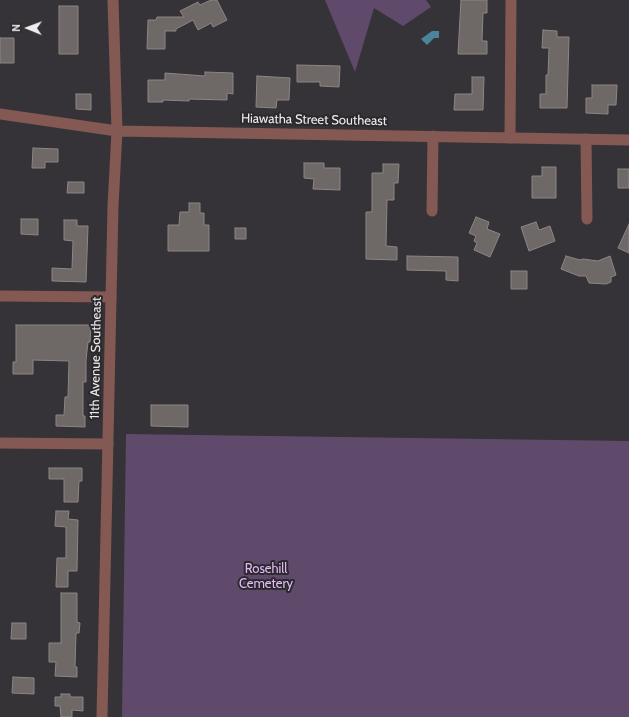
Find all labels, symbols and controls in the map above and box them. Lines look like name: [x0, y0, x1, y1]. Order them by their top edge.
north arrow: [8, 8, 48, 48]
text: N: [9, 24, 23, 32]
street label: Hiawatha Street Southeast: [241, 111, 387, 129]
street label: 11th Avenue Southeast: [87, 297, 105, 419]
park label: Rosehill Cemetery: [239, 561, 293, 592]

